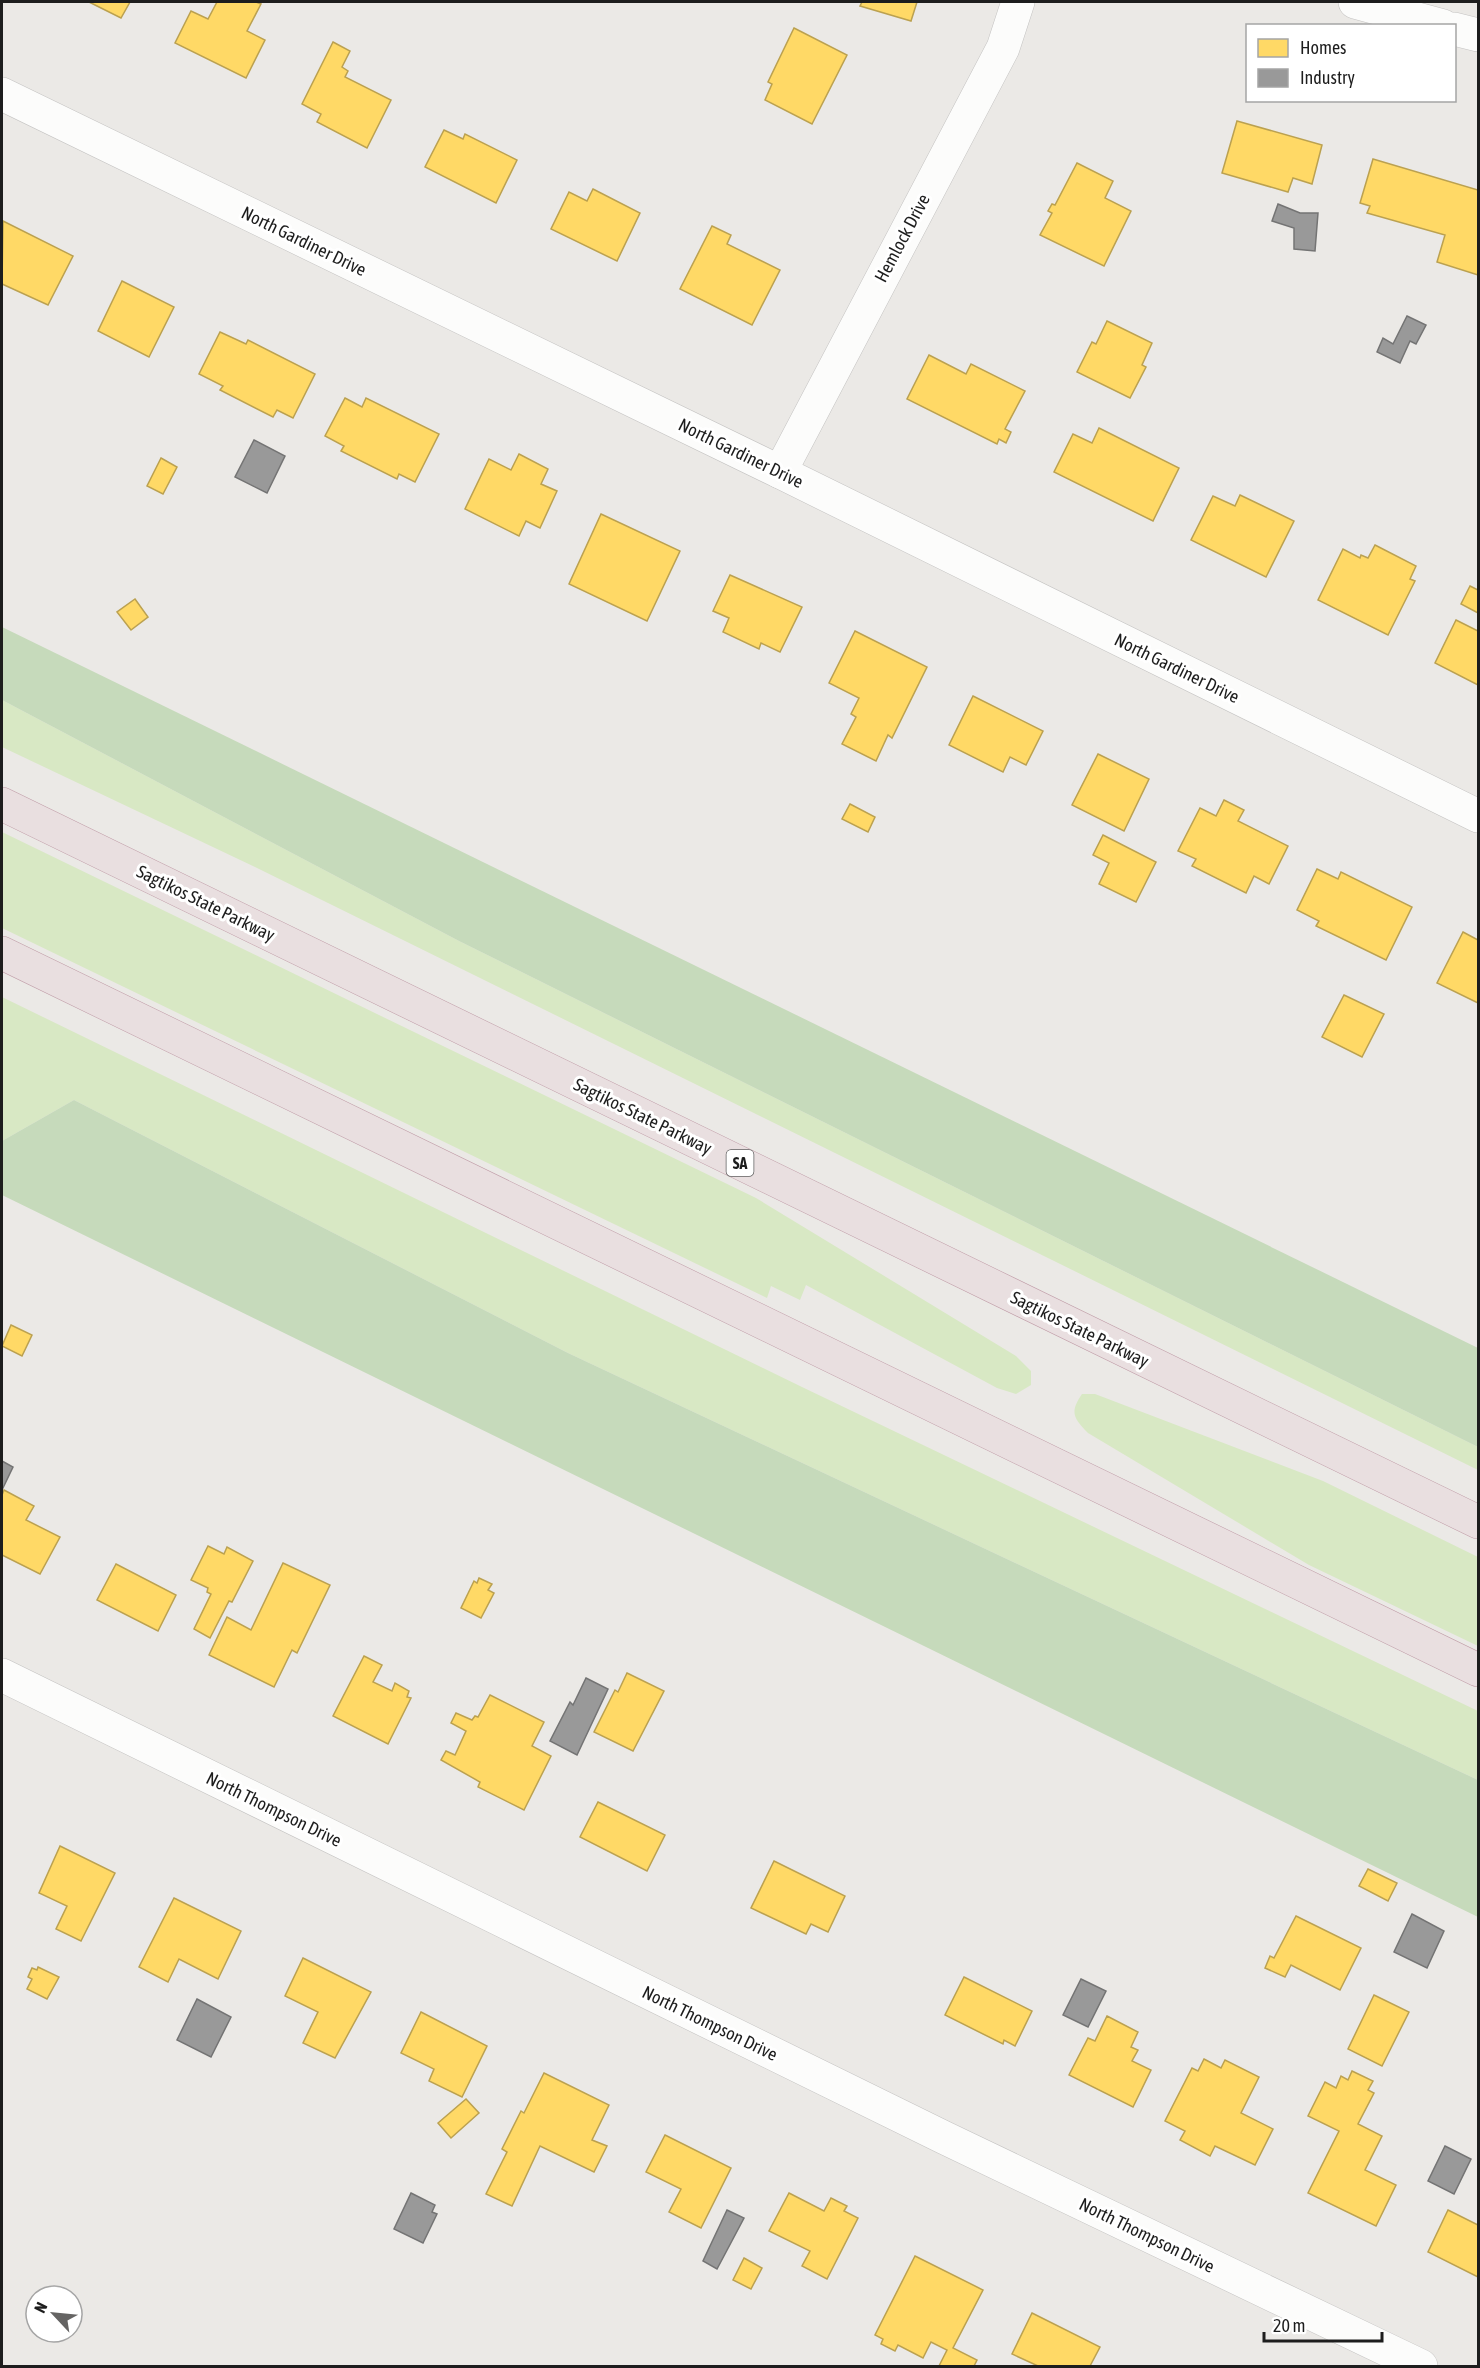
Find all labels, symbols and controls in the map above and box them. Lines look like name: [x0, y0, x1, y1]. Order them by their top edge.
legend: [1246, 24, 1456, 102]
text: Homes: [1300, 37, 1346, 58]
text: Industry: [1300, 67, 1355, 88]
street label: Hemlock Drive: [870, 190, 934, 286]
street label: North Gardiner Drive: [238, 202, 370, 280]
street label: North Gardiner Drive: [675, 414, 807, 492]
street label: North Gardiner Drive: [1111, 629, 1243, 707]
street label: Sagtikos State Parkway: [134, 860, 278, 946]
street label: Sagtikos State Parkway: [571, 1073, 715, 1159]
road number: SA: [726, 1150, 754, 1176]
street label: Sagtikos State Parkway: [1008, 1286, 1152, 1372]
street label: North Thompson Drive: [203, 1767, 345, 1851]
street label: North Thompson Drive: [639, 1981, 781, 2065]
street label: North Thompson Drive: [1076, 2193, 1218, 2277]
north arrow: [24, 2284, 84, 2344]
text: N: [30, 2299, 51, 2316]
scale bar: [1264, 2305, 1382, 2343]
text: 20 m: [1273, 2315, 1305, 2336]

